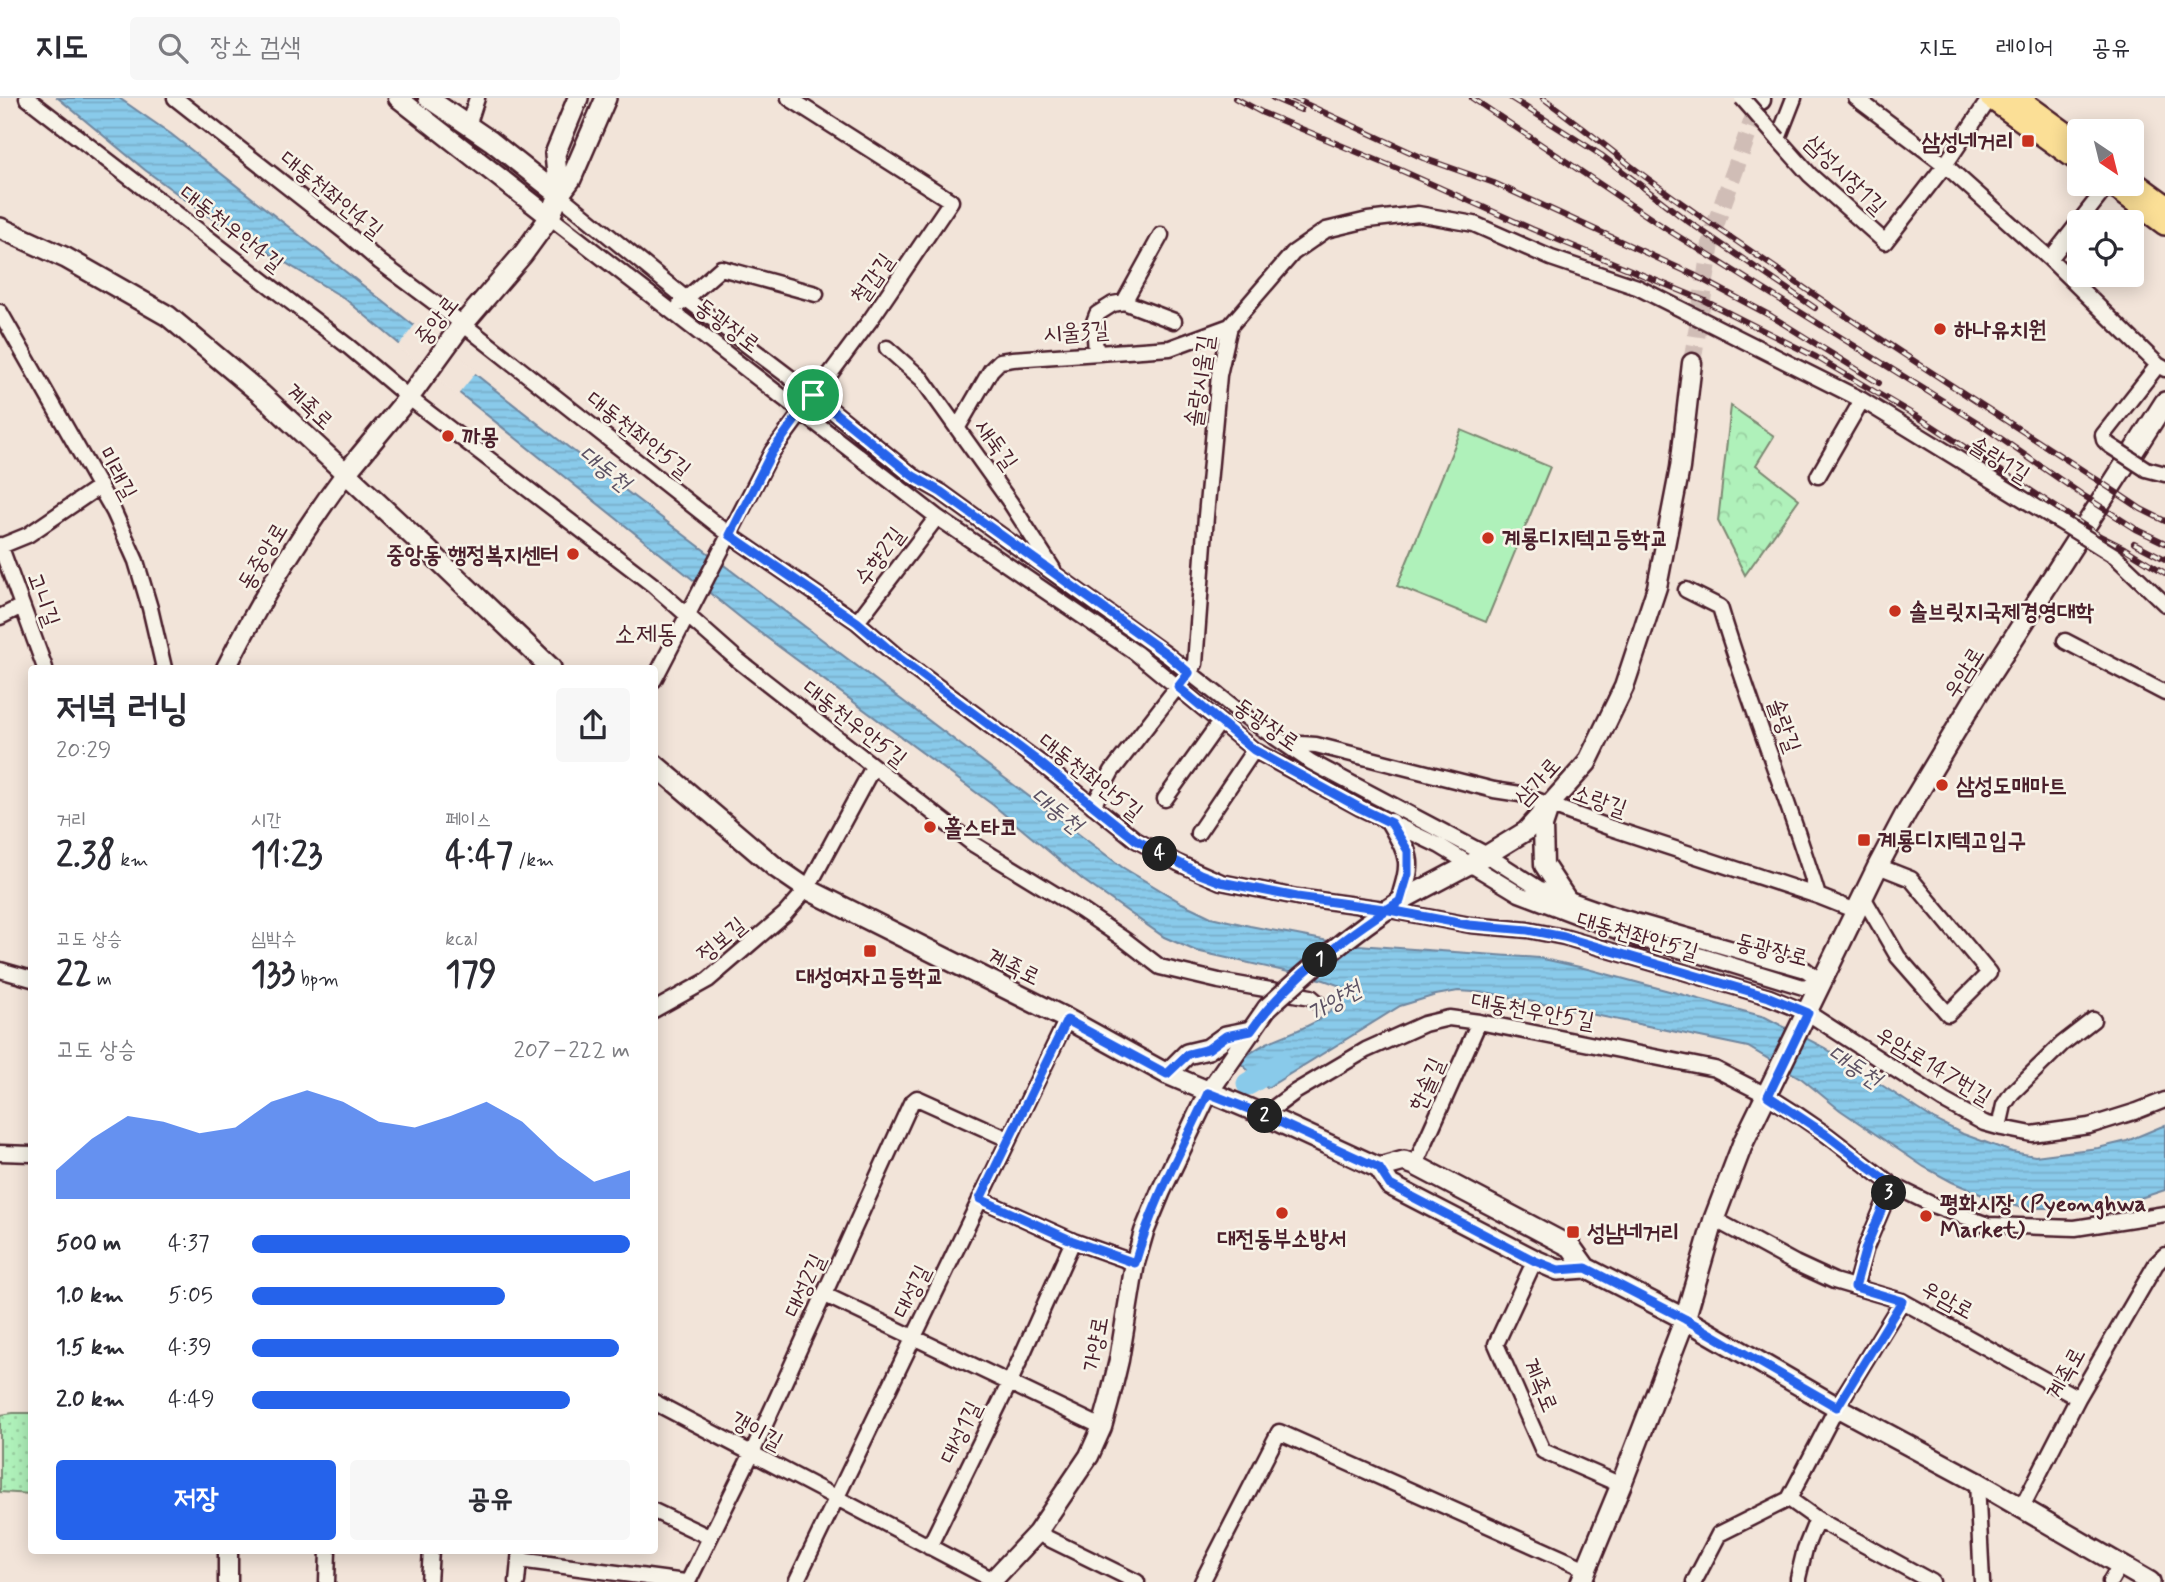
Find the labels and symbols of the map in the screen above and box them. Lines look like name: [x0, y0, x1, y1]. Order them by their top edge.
north arrow: [2067, 119, 2144, 196]
place label: 삼성네거리: [1921, 128, 2014, 158]
street label: 삼성시장1길: [1797, 129, 1892, 222]
marker: 삼성네거리: [2020, 133, 2036, 149]
street label: 대동천좌안4길: [273, 145, 389, 246]
street label: 대동천우안4길: [173, 179, 289, 280]
street label: 철갑길: [845, 248, 902, 310]
street label: 중앙로: [409, 290, 466, 352]
street label: 동광장로: [688, 292, 765, 361]
street label: 시울3길: [1042, 316, 1110, 350]
place label: 하나유치원: [1954, 316, 2047, 346]
marker: 하나유치원: [1932, 321, 1948, 337]
street label: 솔랑시울길: [1180, 333, 1222, 429]
pin: [783, 365, 843, 425]
street label: 계족로: [278, 378, 339, 437]
street label: 대동천좌안5길: [581, 385, 697, 483]
street label: 새둑길: [967, 414, 1024, 476]
place label: 까몽: [462, 423, 499, 453]
marker: 까몽: [440, 428, 456, 444]
street label: 솔랑1길: [1963, 431, 2035, 491]
water label: 대동천: [573, 439, 637, 497]
street label: 미래길: [90, 442, 143, 506]
street label: 동중앙로: [232, 518, 296, 596]
street label: 수향2길: [849, 522, 913, 593]
place label: 계룡디지텍고등학교: [1502, 525, 1669, 555]
marker: 계룡디지텍고등학교: [1480, 530, 1496, 546]
place label: 중앙동 행정복지센터: [386, 541, 559, 571]
marker: 중앙동 행정복지센터: [565, 546, 581, 562]
street label: 고니길: [19, 568, 66, 631]
place label: 솔브릿지국제경영대학: [1909, 598, 2095, 628]
marker: 솔브릿지국제경영대학: [1887, 603, 1903, 619]
district label: 소제동: [615, 618, 677, 652]
street label: 우암로: [1937, 642, 1992, 705]
street label: 대동천우안5길: [795, 674, 912, 775]
street label: 동광장로: [1227, 692, 1305, 759]
street label: 솔랑길: [1760, 694, 1807, 757]
street label: 대동천좌안5길: [1033, 727, 1149, 825]
street label: 삼가로: [1509, 752, 1568, 813]
place label: 삼성도매마트: [1956, 772, 2067, 802]
marker: 삼성도매마트: [1934, 777, 1950, 793]
street label: 소랑길: [1568, 779, 1630, 825]
water label: 대동천: [1025, 781, 1089, 839]
place label: 홀스타코: [944, 814, 1018, 844]
marker: 홀스타코: [922, 819, 938, 835]
place label: 계룡디지텍고입구: [1878, 827, 2026, 857]
marker: 계룡디지텍고입구: [1856, 832, 1872, 848]
pin: 4: [1142, 836, 1178, 872]
street label: 대동천좌안5길: [1573, 905, 1702, 969]
street label: 정보길: [691, 911, 753, 970]
street label: 동광장로: [1732, 927, 1811, 974]
street label: 계족로: [982, 942, 1045, 993]
pin: 1: [1302, 942, 1338, 978]
marker: 대성여자고등학교: [862, 943, 878, 959]
place label: 대성여자고등학교: [796, 963, 944, 993]
water label: 가양천: [1302, 973, 1370, 1030]
street label: 대동천우안5길: [1469, 986, 1597, 1038]
street label: 우암로147번길: [1869, 1020, 1996, 1113]
water label: 대동천: [1821, 1038, 1889, 1097]
street label: 한솔길: [1403, 1053, 1453, 1116]
pin: 2: [1248, 1098, 1282, 1134]
pin: 3: [1871, 1176, 1906, 1210]
place label: 평화시장 (Pyeonghwa Market): [1940, 1190, 2146, 1246]
marker: 대전동부소방서: [1274, 1205, 1290, 1221]
marker: 평화시장 (Pyeonghwa Market): [1918, 1208, 1934, 1224]
place label: 성남네거리: [1587, 1219, 1680, 1249]
marker: 성남네거리: [1565, 1224, 1581, 1240]
place label: 대전동부소방서: [1217, 1225, 1347, 1255]
street label: 대성2길: [778, 1249, 834, 1322]
street label: 대성길: [887, 1260, 938, 1323]
street label: 우암로: [1915, 1274, 1979, 1327]
street label: 가양로: [1077, 1314, 1117, 1374]
street label: 계족로: [2040, 1342, 2093, 1406]
street label: 계족로: [1515, 1354, 1564, 1417]
street label: 대성1길: [934, 1397, 990, 1469]
street label: 갱이길: [725, 1405, 788, 1458]

